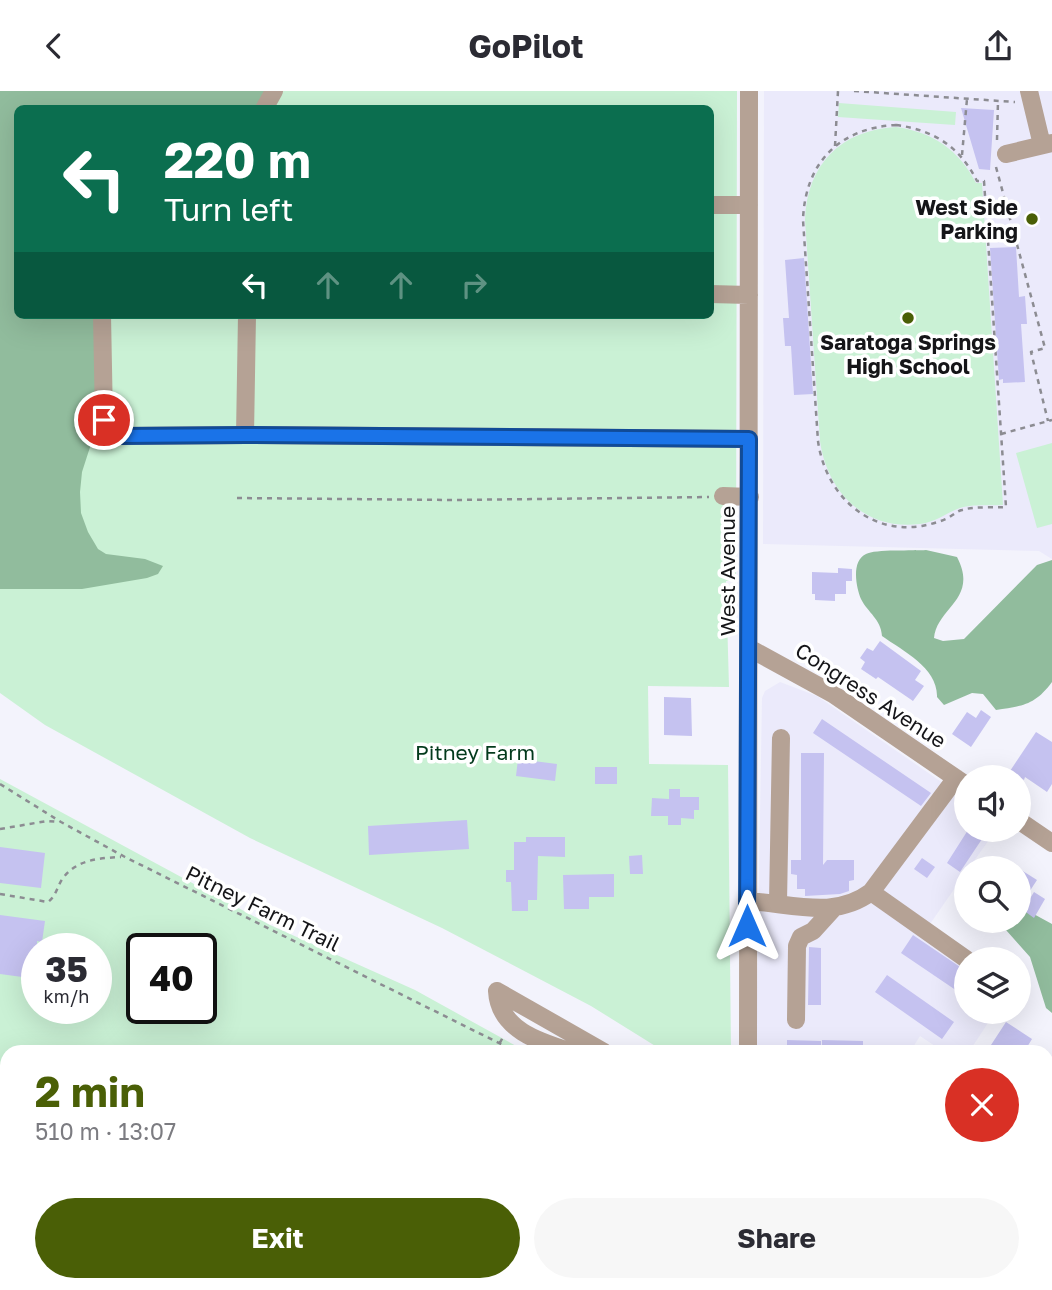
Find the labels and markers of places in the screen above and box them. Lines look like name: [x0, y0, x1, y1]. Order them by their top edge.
place label: West Side Parking: [915, 194, 1018, 244]
marker: West Side Parking: [1024, 211, 1040, 227]
marker: Saratoga Springs High School: [900, 310, 916, 326]
place label: Saratoga Springs High School: [820, 329, 996, 379]
pin: [74, 390, 134, 450]

